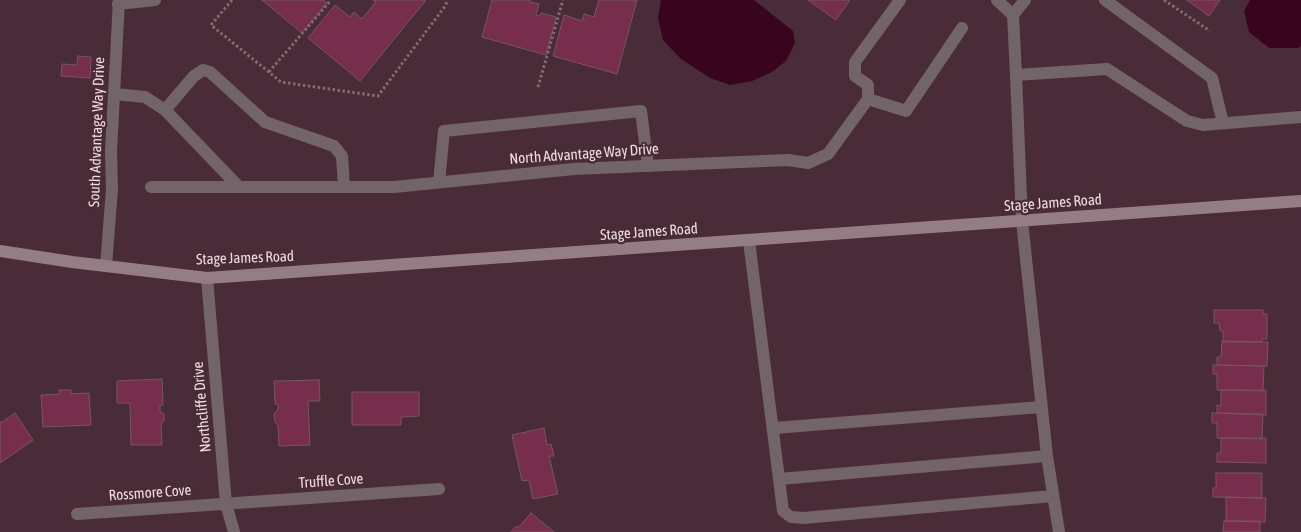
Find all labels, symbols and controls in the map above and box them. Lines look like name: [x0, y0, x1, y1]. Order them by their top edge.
street label: South Advantage Way Drive: [85, 57, 109, 207]
street label: North Advantage Way Drive: [509, 140, 659, 168]
street label: Stage James Road: [1004, 191, 1102, 215]
street label: Stage James Road: [600, 220, 698, 244]
street label: Stage James Road: [196, 247, 294, 269]
street label: Northcliffe Drive: [189, 361, 215, 453]
street label: Truffle Cove: [298, 470, 364, 492]
street label: Rossmore Cove: [108, 481, 192, 505]

